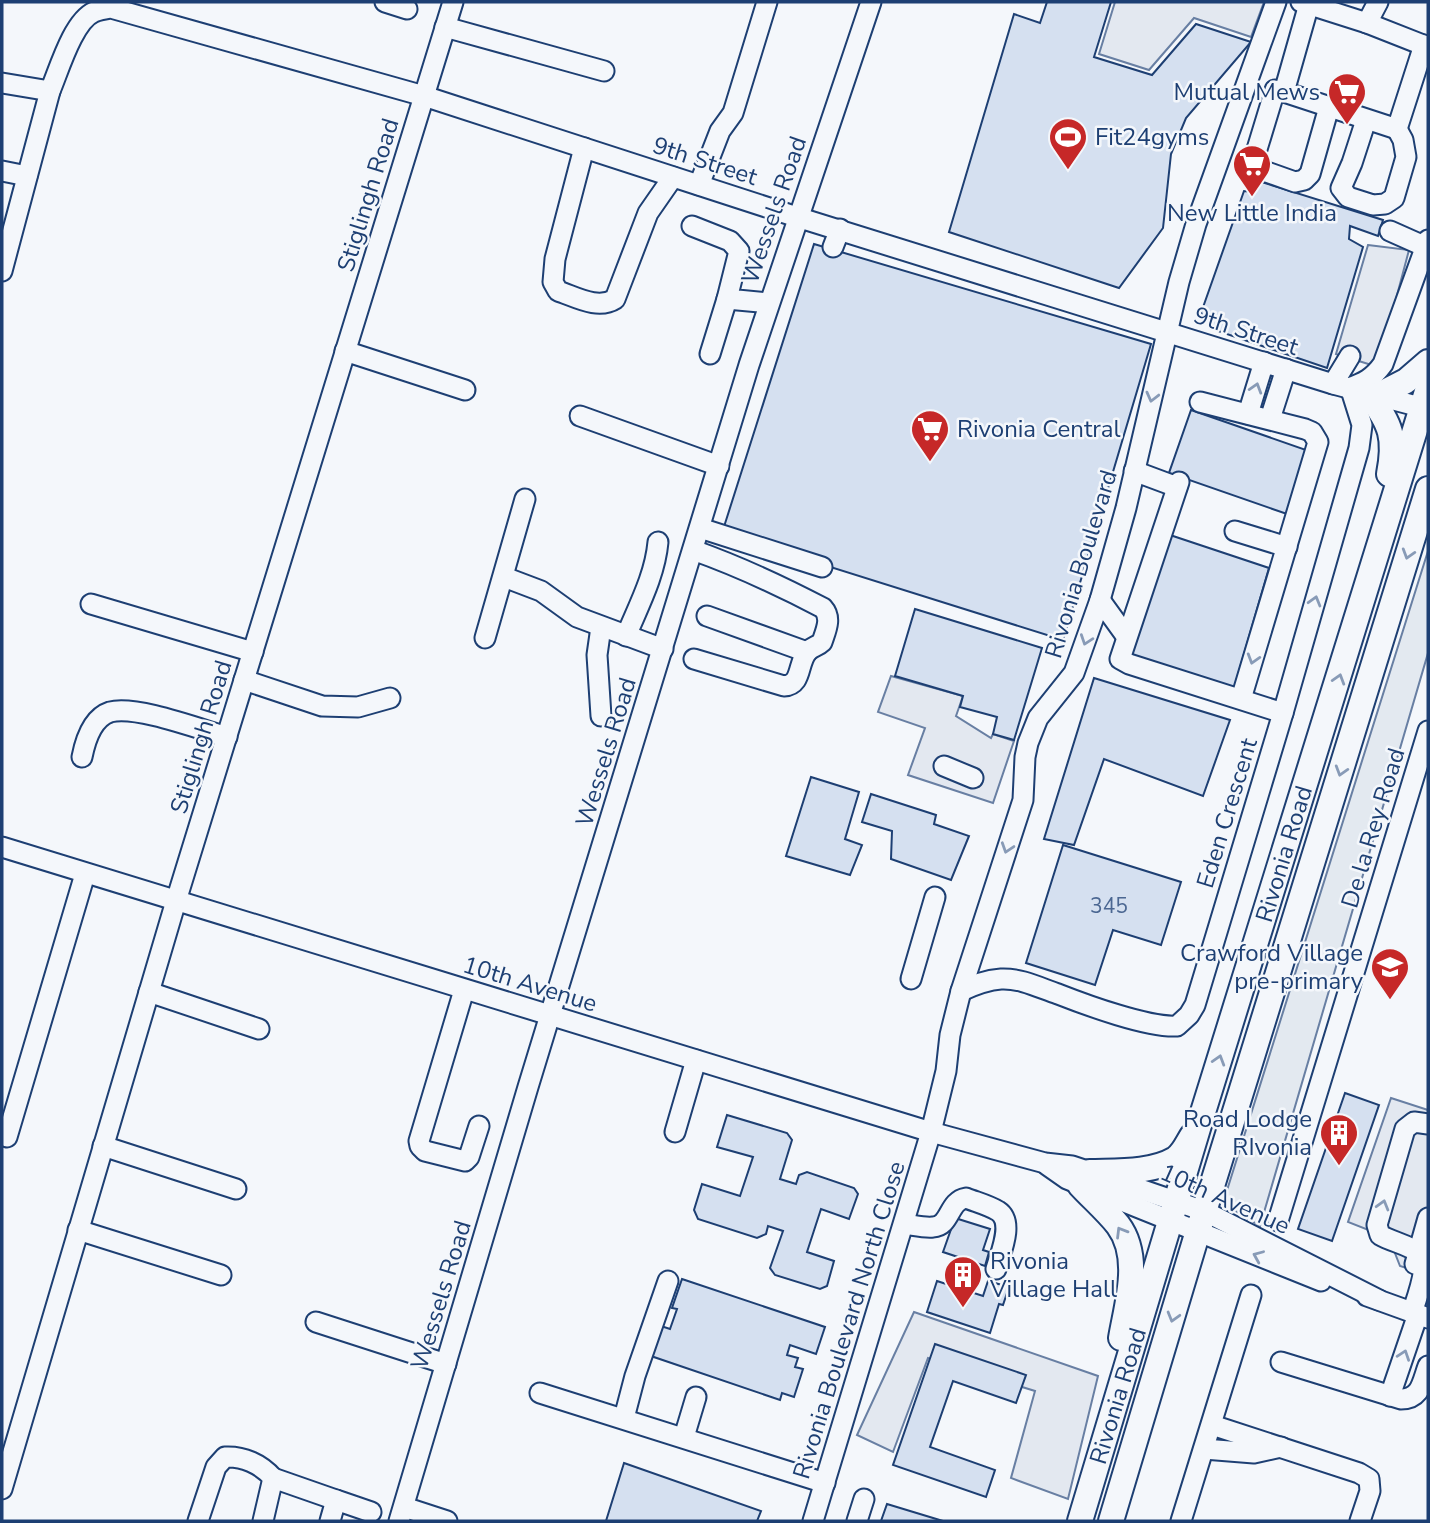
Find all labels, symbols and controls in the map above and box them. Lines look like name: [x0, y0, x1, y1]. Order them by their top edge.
supermarket icon: Mutual Mews: [1326, 71, 1368, 126]
place label: Mutual Mews: [1174, 76, 1320, 108]
street label: Stiglingh Road: [329, 114, 407, 276]
sports icon: Fit24gyms: [1047, 116, 1089, 171]
place label: Fit24gyms: [1095, 121, 1209, 153]
street label: 9th Street: [649, 129, 762, 193]
street label: Wessels Road: [734, 132, 814, 288]
supermarket icon: New Little India: [1231, 143, 1273, 198]
place label: New Little India: [1167, 197, 1337, 229]
street label: 9th Street: [1190, 299, 1303, 363]
one-way arrow: [1247, 382, 1262, 394]
one-way arrow: [1146, 391, 1160, 403]
supermarket icon: Rivonia Central: [909, 408, 951, 463]
place label: Rivonia Central: [957, 413, 1121, 445]
street label: Rivonia Boulevard: [1037, 466, 1125, 662]
one-way arrow: [1402, 547, 1416, 560]
one-way arrow: [1307, 595, 1322, 607]
one-way arrow: [1080, 634, 1094, 646]
one-way arrow: [1247, 653, 1262, 665]
street label: Stiglingh Road: [162, 656, 240, 818]
street label: Wessels Road: [568, 674, 644, 830]
one-way arrow: [1331, 674, 1345, 686]
street label: Eden Crescent: [1189, 734, 1265, 892]
street label: De la Rey Road: [1334, 744, 1412, 912]
one-way arrow: [1334, 765, 1349, 777]
street label: Rivonia Road: [1248, 782, 1320, 926]
one-way arrow: [1001, 841, 1015, 853]
house number: 345: [1090, 892, 1128, 920]
place label: Crawford Village pre-primary: [1180, 937, 1364, 997]
school or university icon: Crawford Village pre-primary: [1369, 946, 1411, 1001]
street label: 10th Avenue: [459, 948, 601, 1020]
one-way arrow: [1211, 1054, 1226, 1066]
place label: Road Lodge RIvonia: [1183, 1103, 1312, 1163]
building icon: Road Lodge RIvonia: [1318, 1112, 1360, 1167]
street label: 10th Avenue: [1155, 1156, 1295, 1242]
street label: Rivonia Boulevard North Close: [785, 1157, 913, 1483]
one-way arrow: [1375, 1199, 1390, 1211]
street label: Wessels Road: [403, 1217, 479, 1373]
one-way arrow: [1116, 1227, 1129, 1240]
place label: Rivonia Village Hall: [989, 1245, 1117, 1305]
one-way arrow: [1253, 1250, 1265, 1264]
building icon: Rivonia Village Hall: [942, 1254, 984, 1309]
one-way arrow: [1167, 1311, 1182, 1323]
street label: Rivonia Road: [1082, 1324, 1154, 1468]
one-way arrow: [1396, 1349, 1410, 1362]

